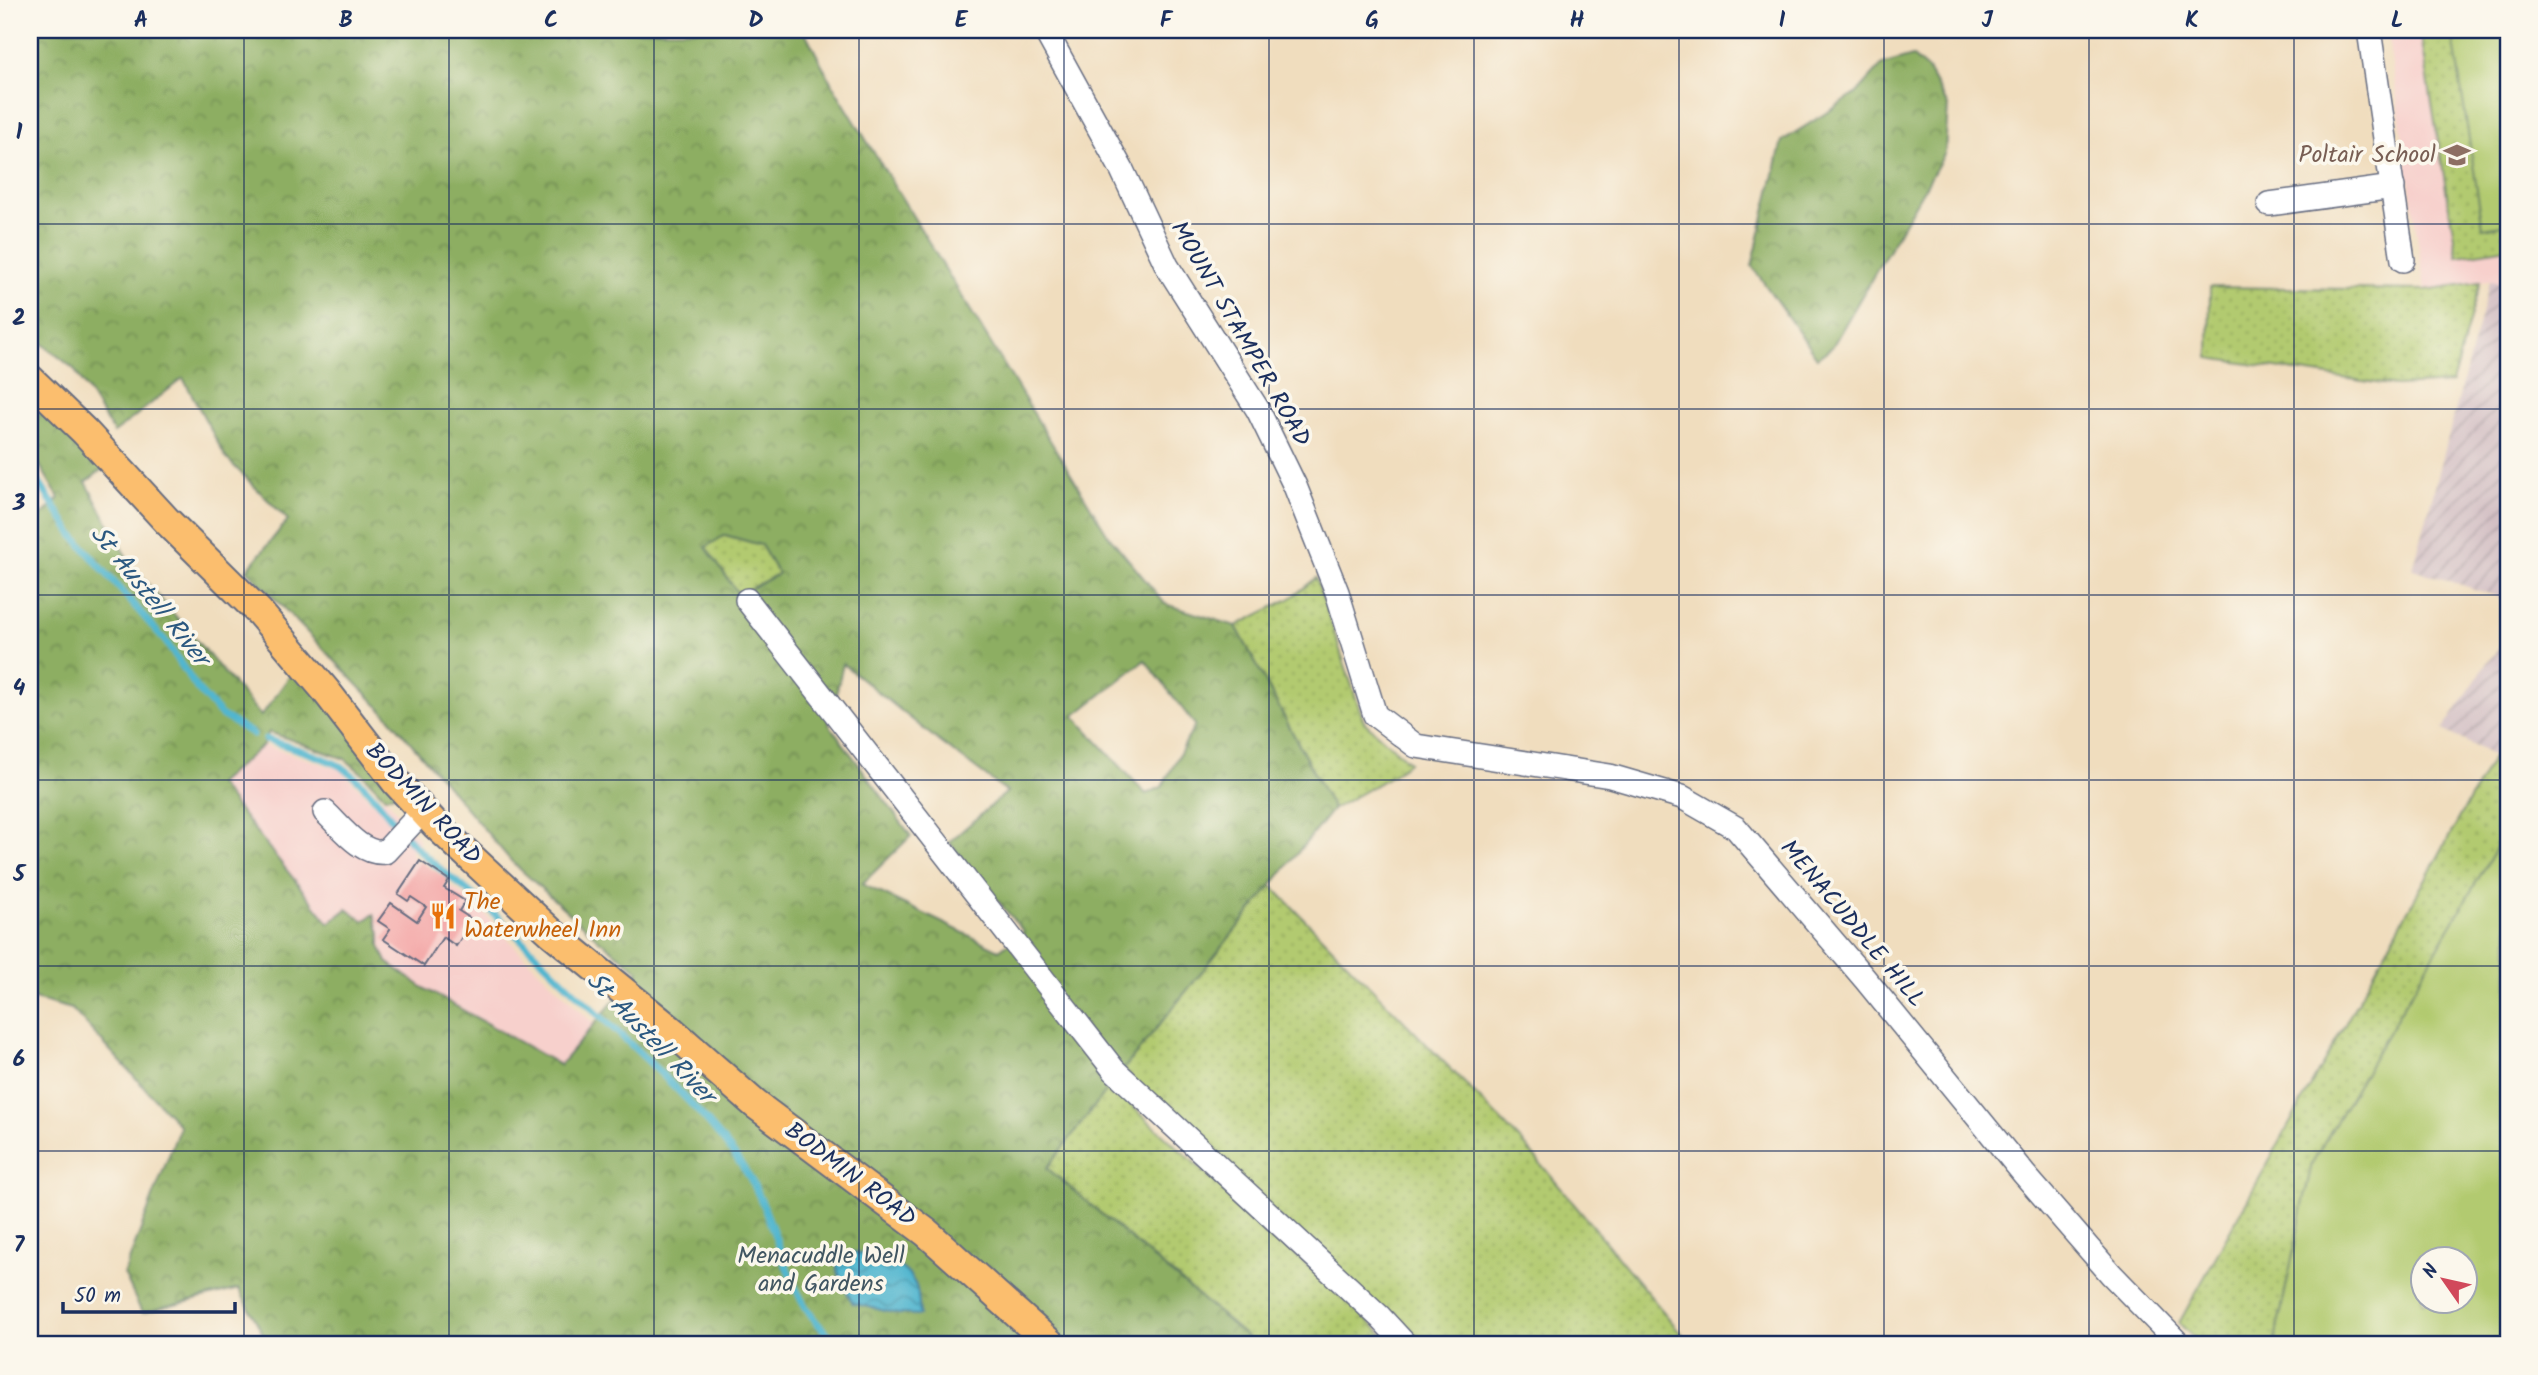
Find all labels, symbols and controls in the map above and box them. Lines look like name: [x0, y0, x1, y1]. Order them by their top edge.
text: A: [134, 3, 148, 39]
text: B: [339, 3, 353, 39]
text: C: [544, 3, 558, 39]
text: D: [748, 3, 764, 39]
text: E: [955, 3, 969, 39]
text: F: [1160, 3, 1174, 39]
text: G: [1365, 3, 1379, 39]
text: H: [1570, 3, 1585, 39]
text: I: [1778, 3, 1786, 39]
text: J: [1981, 3, 1993, 39]
text: K: [2185, 3, 2199, 39]
text: L: [2391, 3, 2403, 39]
text: 1: [16, 115, 23, 151]
place label: Poltair School: [2298, 136, 2436, 175]
school or university icon: Poltair School: [2442, 140, 2472, 170]
street label: MOUNT STAMPER ROAD: [1159, 214, 1321, 454]
text: 2: [12, 301, 26, 337]
text: 3: [12, 486, 26, 522]
water label: St Austell River: [79, 516, 223, 680]
text: 4: [13, 671, 26, 707]
street label: BODMIN ROAD: [355, 733, 491, 875]
street label: MENACUDDLE HILL: [1770, 831, 1934, 1017]
text: 5: [12, 857, 27, 893]
place label: The Waterwheel Inn: [464, 883, 621, 950]
restaurant icon: The Waterwheel Inn: [428, 901, 458, 931]
water label: St Austell River: [575, 962, 728, 1118]
text: 6: [13, 1042, 25, 1078]
street label: BODMIN ROAD: [776, 1112, 924, 1238]
text: 7: [14, 1228, 26, 1264]
park label: Menacuddle Well and Gardens: [737, 1237, 905, 1304]
north arrow: [2408, 1246, 2478, 1316]
text: N: [2416, 1258, 2447, 1285]
scale bar: [63, 1270, 234, 1314]
text: 50 m: [74, 1280, 121, 1313]

